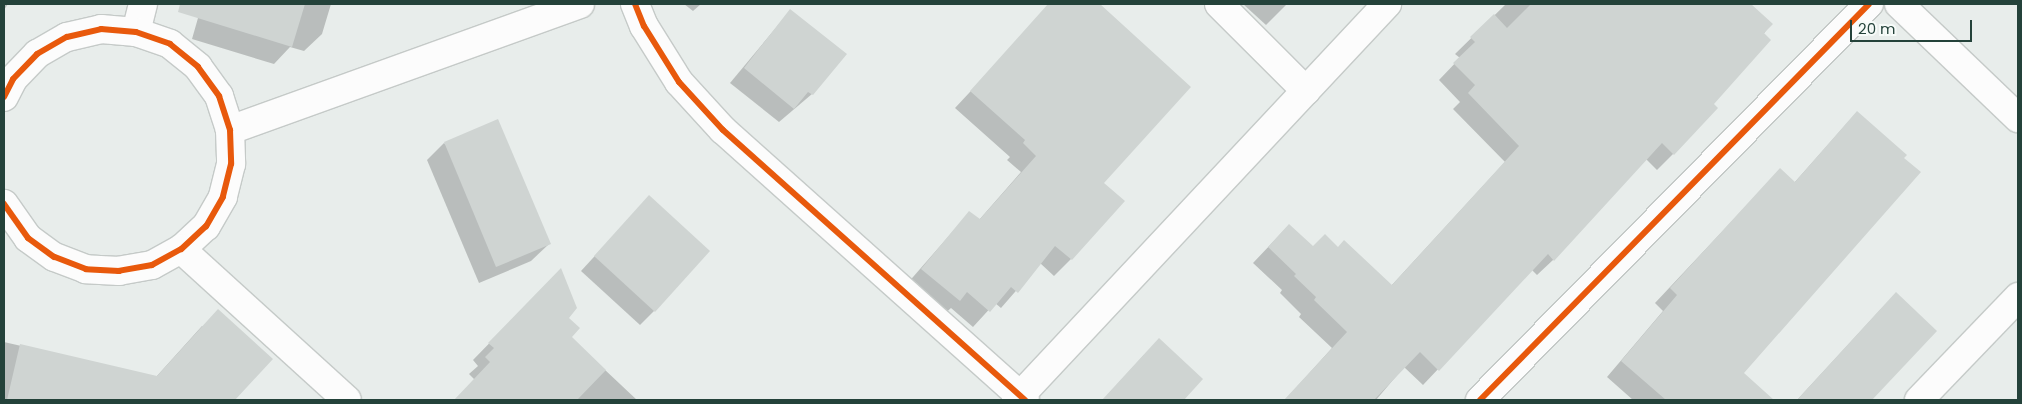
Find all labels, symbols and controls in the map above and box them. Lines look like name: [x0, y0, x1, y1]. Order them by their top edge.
scale bar: [1852, 10, 1974, 42]
text: 20 m: [1858, 18, 1896, 39]

